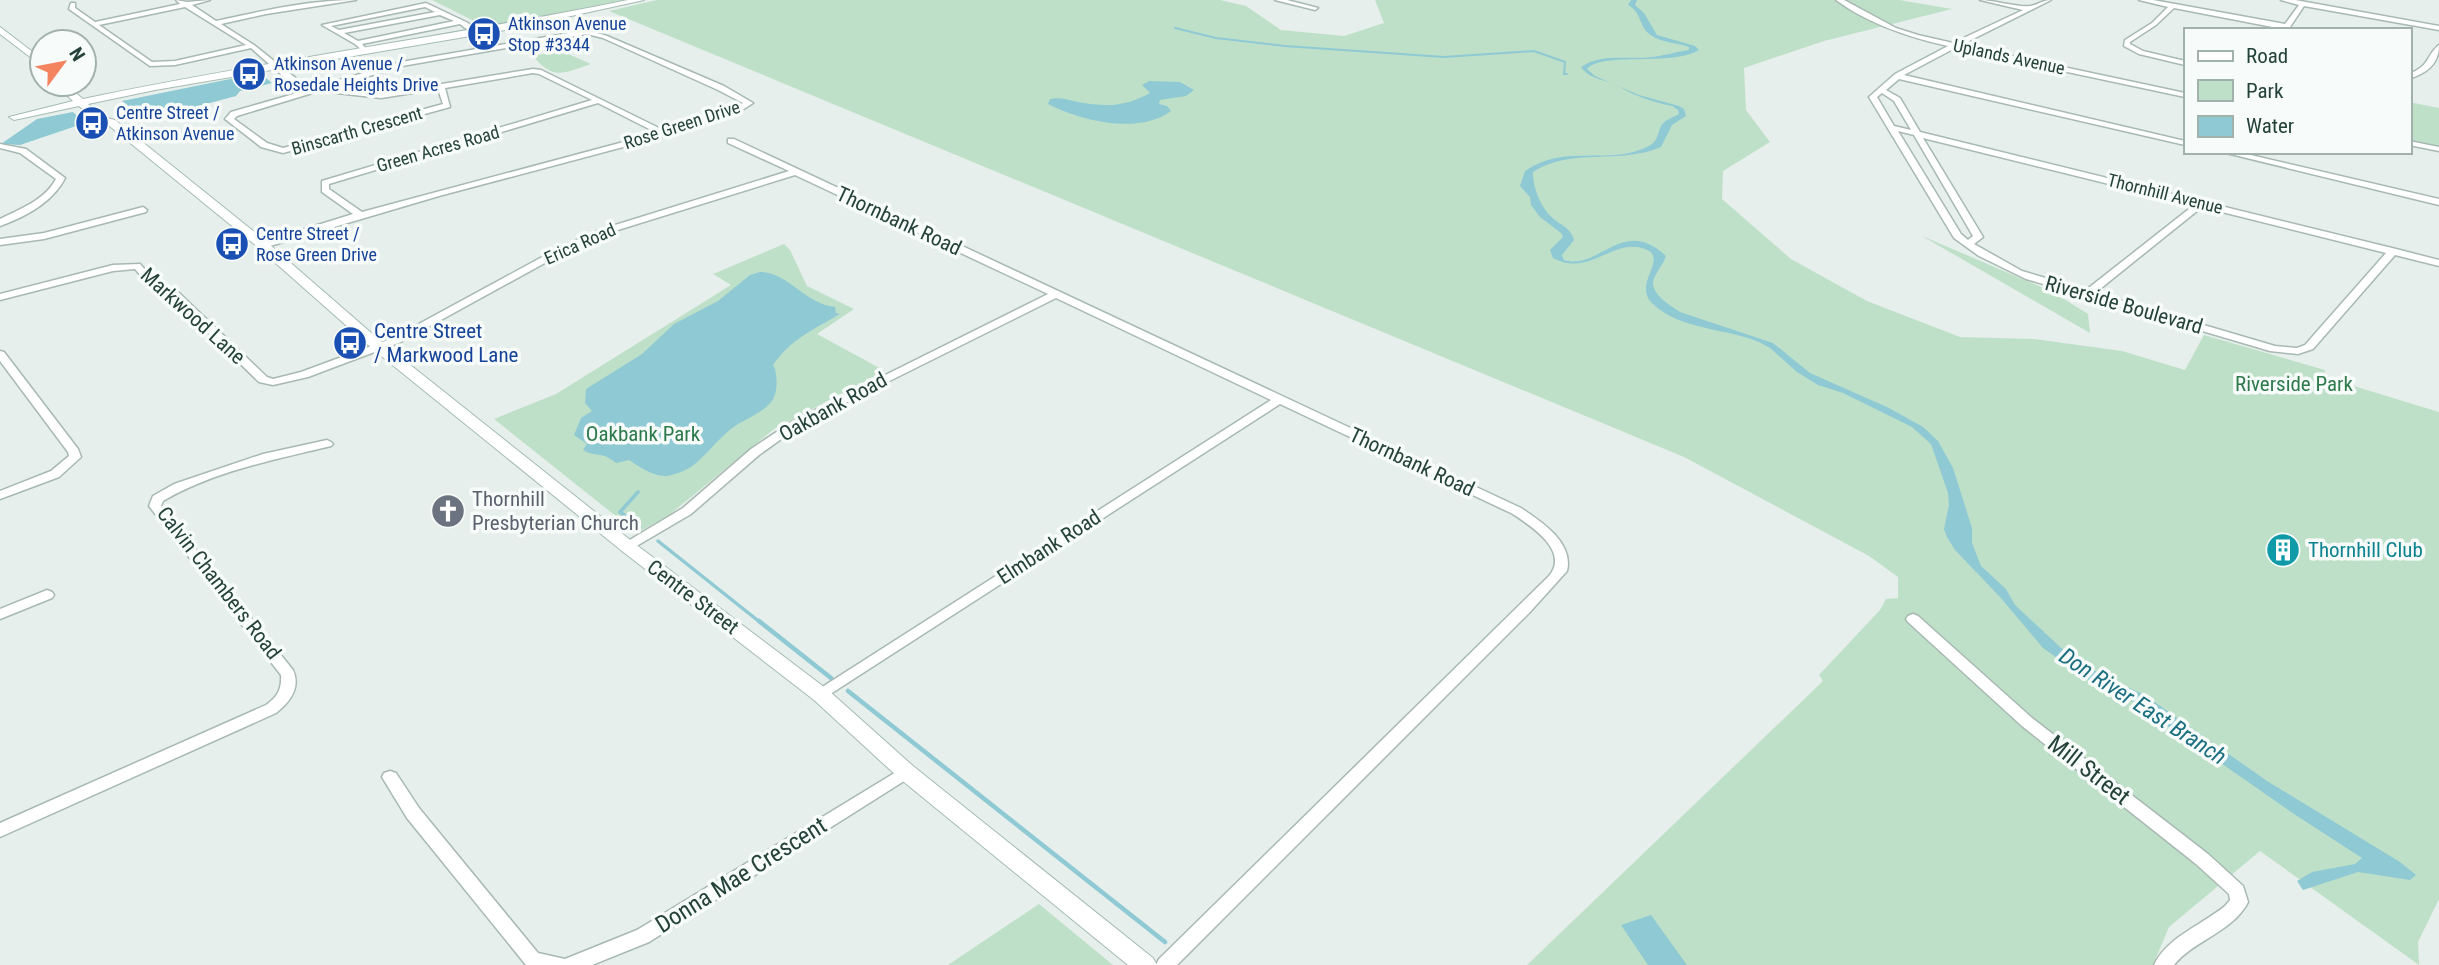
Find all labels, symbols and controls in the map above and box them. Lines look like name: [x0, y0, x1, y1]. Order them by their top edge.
place label: Atkinson Avenue Stop #3344: [508, 13, 626, 55]
bus stop icon: Atkinson Avenue Stop #3344: [465, 15, 503, 53]
north arrow: [28, 28, 98, 98]
legend: [2184, 28, 2411, 154]
street label: Uplands Avenue: [1951, 34, 2067, 79]
text: N: [64, 43, 90, 65]
text: Road: [2246, 44, 2288, 68]
place label: Atkinson Avenue / Rosedale Heights Drive: [274, 53, 438, 95]
bus stop icon: Atkinson Avenue / Rosedale Heights Drive: [230, 55, 268, 93]
text: Park: [2246, 79, 2284, 103]
street label: Rose Green Drive: [621, 96, 743, 153]
place label: Centre Street / Atkinson Avenue: [116, 102, 234, 144]
street label: Binscarth Crescent: [289, 102, 425, 159]
bus stop icon: Centre Street / Atkinson Avenue: [73, 104, 111, 142]
text: Water: [2246, 114, 2294, 138]
street label: Green Acres Road: [374, 121, 502, 176]
street label: Thornhill Avenue: [2105, 169, 2225, 218]
street label: Thornbank Road: [833, 182, 965, 260]
street label: Erica Road: [541, 219, 619, 269]
place label: Centre Street / Rose Green Drive: [256, 223, 377, 265]
bus stop icon: Centre Street / Rose Green Drive: [213, 225, 251, 263]
street label: Markwood Lane: [136, 263, 250, 369]
street label: Riverside Boulevard: [2042, 271, 2206, 339]
place label: Centre Street / Markwood Lane: [374, 319, 519, 367]
bus stop icon: Centre Street / Markwood Lane: [331, 324, 369, 362]
street label: Oakbank Road: [775, 368, 891, 446]
park label: Riverside Park: [2235, 372, 2354, 396]
park label: Oakbank Park: [586, 422, 701, 446]
street label: Thornbank Road: [1346, 423, 1478, 501]
place label: Thornhill Presbyterian Church: [472, 487, 639, 535]
church icon: Thornhill Presbyterian Church: [429, 492, 467, 530]
street label: Calvin Chambers Road: [152, 502, 286, 664]
street label: Elmbank Road: [993, 505, 1105, 589]
building icon: Thornhill Club: [2264, 531, 2302, 569]
place label: Thornhill Club: [2308, 538, 2423, 562]
street label: Centre Street: [643, 555, 743, 639]
water label: Don River East Branch: [2054, 642, 2231, 770]
street label: Mill Street: [2042, 729, 2136, 811]
street label: Donna Mae Crescent: [650, 811, 832, 939]

